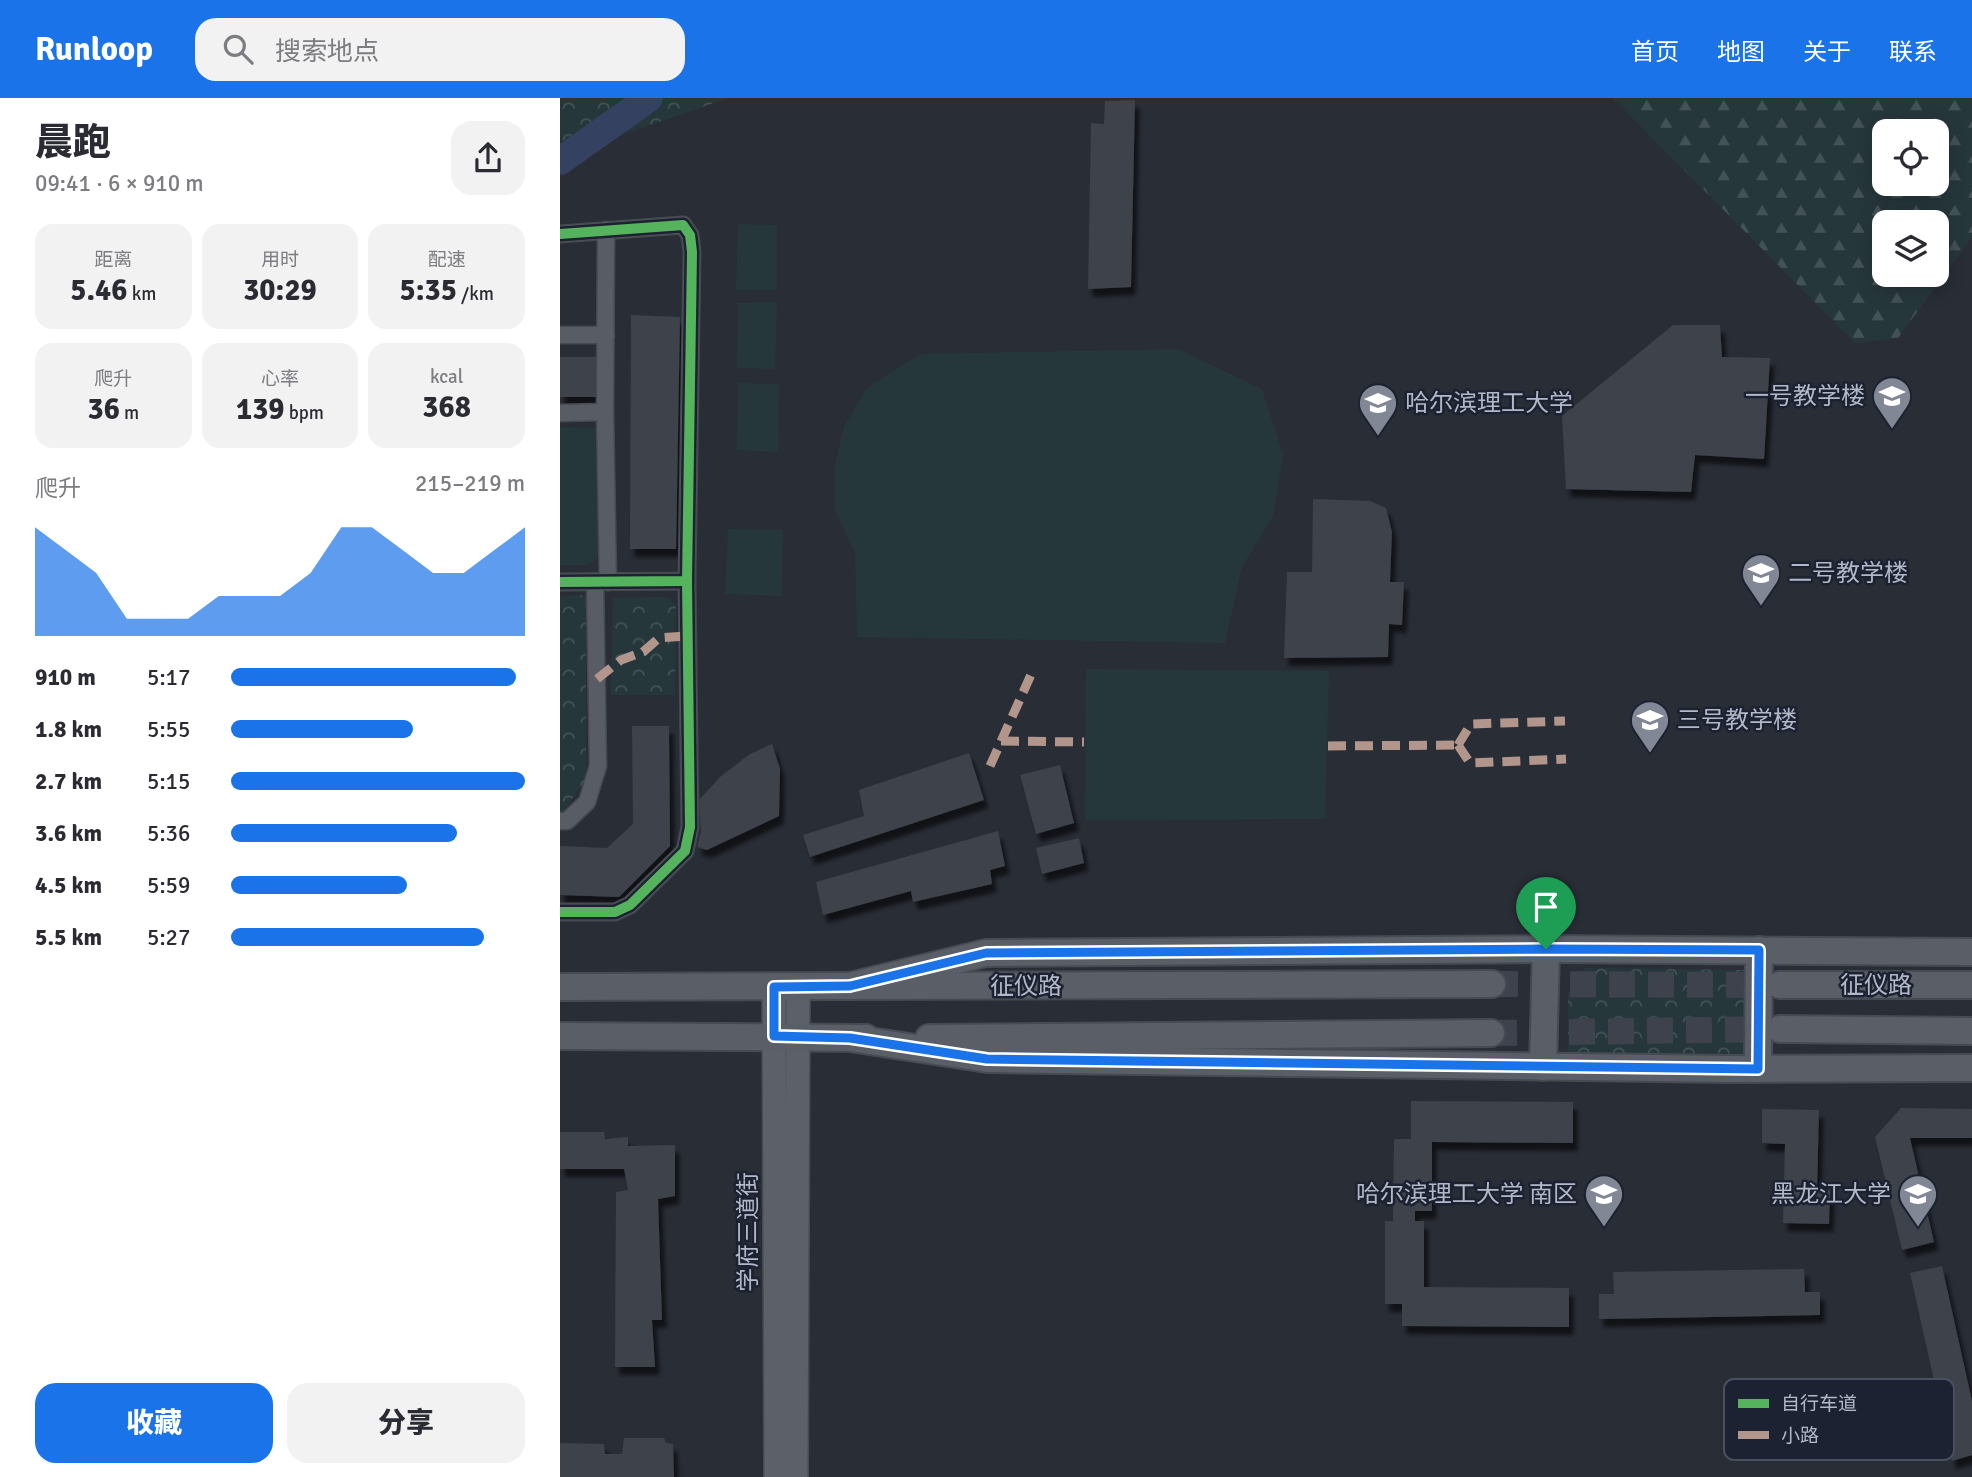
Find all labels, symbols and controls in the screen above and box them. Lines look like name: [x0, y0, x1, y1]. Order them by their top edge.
search box: [195, 18, 685, 81]
text: Runloop: [35, 29, 153, 70]
icon: search: [219, 30, 257, 68]
text: 搜索地点: [275, 36, 379, 68]
text: 首页: [1631, 37, 1679, 67]
text: 地图: [1717, 37, 1765, 67]
text: 关于: [1803, 37, 1851, 67]
text: 联系: [1889, 37, 1937, 67]
text: 晨跑: [35, 119, 111, 166]
map controls: [1872, 119, 1949, 287]
button: locate: [1872, 119, 1949, 196]
button: share: [451, 121, 525, 195]
text: 09:41 · 6 × 910 m: [35, 169, 204, 198]
button: layers: [1872, 210, 1949, 287]
text: 距离: [94, 248, 132, 272]
text: 用时: [261, 248, 299, 272]
text: 配速: [428, 248, 466, 272]
text: 5.46: [70, 272, 128, 309]
text: 30:29: [243, 272, 317, 309]
text: 5:35: [400, 272, 457, 309]
text: km: [128, 282, 156, 306]
text: /km: [457, 282, 494, 306]
text: kcal: [430, 365, 463, 389]
text: 爬升: [94, 367, 132, 391]
text: 心率: [261, 367, 299, 391]
school or university icon: 一号教学楼: [1871, 375, 1913, 430]
place label: 一号教学楼: [1745, 381, 1865, 411]
school or university icon: 哈尔滨理工大学: [1357, 382, 1399, 437]
place label: 哈尔滨理工大学: [1405, 388, 1573, 418]
text: 368: [422, 389, 471, 426]
text: 36: [87, 391, 120, 428]
text: 139: [236, 391, 285, 428]
text: m: [120, 401, 139, 425]
text: bpm: [285, 401, 324, 425]
text: 215–219 m: [415, 469, 525, 498]
text: 爬升: [35, 474, 81, 503]
school or university icon: 二号教学楼: [1740, 552, 1782, 607]
place label: 二号教学楼: [1788, 558, 1908, 588]
text: 910 m: [35, 663, 96, 692]
text: 5:17: [147, 663, 190, 692]
school or university icon: 三号教学楼: [1629, 699, 1671, 754]
place label: 三号教学楼: [1677, 705, 1797, 735]
text: 1.8 km: [35, 715, 102, 744]
text: 5:55: [147, 715, 190, 744]
text: 2.7 km: [35, 767, 102, 796]
text: 5:15: [147, 767, 190, 796]
text: 3.6 km: [35, 819, 102, 848]
text: 5:36: [147, 819, 190, 848]
text: 4.5 km: [35, 871, 102, 900]
text: 5:59: [147, 871, 190, 900]
pin: [1516, 877, 1576, 949]
icon: arrive: [1527, 888, 1565, 926]
text: 5.5 km: [35, 923, 102, 952]
text: 5:27: [147, 923, 190, 952]
street label: 征仪路: [1840, 970, 1912, 1000]
street label: 征仪路: [990, 971, 1062, 1001]
street label: 学府三道街: [733, 1172, 763, 1292]
school or university icon: 哈尔滨理工大学 南区: [1583, 1173, 1625, 1228]
school or university icon: 黑龙江大学: [1897, 1173, 1939, 1228]
place label: 哈尔滨理工大学 南区: [1356, 1179, 1577, 1209]
place label: 黑龙江大学: [1771, 1179, 1891, 1209]
legend: [1724, 1379, 1954, 1460]
button: 收藏: [35, 1383, 273, 1463]
button: 分享: [287, 1383, 525, 1463]
text: 自行车道: [1781, 1392, 1857, 1416]
text: 小路: [1781, 1424, 1819, 1448]

